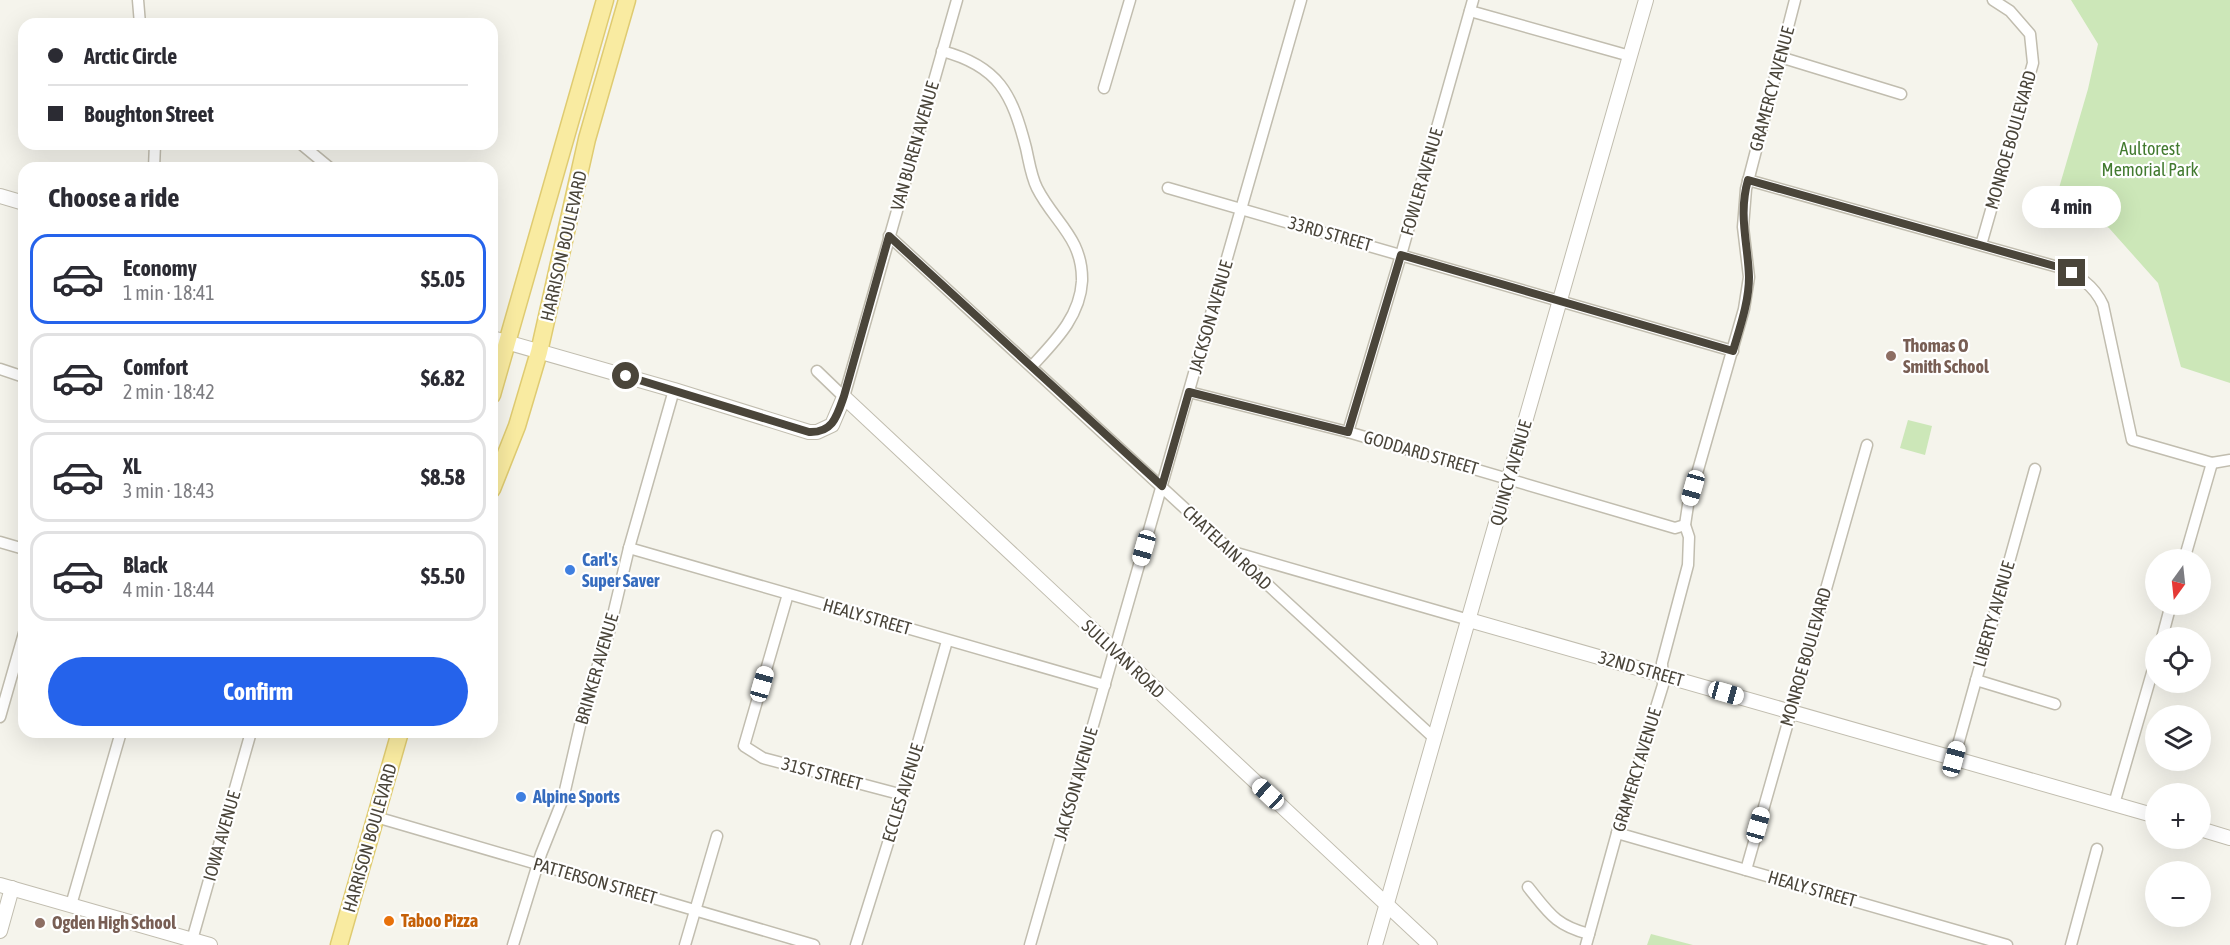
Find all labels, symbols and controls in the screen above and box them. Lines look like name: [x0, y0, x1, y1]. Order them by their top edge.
street label: GRAMERCY AVENUE: [1745, 24, 1798, 154]
text: Arctic Circle: [84, 43, 177, 69]
street label: MONROE BOULEVARD: [1981, 68, 2040, 212]
street label: VAN BUREN AVENUE: [886, 79, 943, 213]
text: Boughton Street: [84, 101, 214, 127]
street label: FOWLER AVENUE: [1396, 125, 1447, 238]
park label: Aultorest Memorial Park: [2102, 138, 2198, 180]
street label: HARRISON BOULEVARD: [536, 169, 591, 323]
text: Choose a ride: [48, 182, 180, 213]
callout: 4 min: [2022, 186, 2122, 228]
text: 4 min: [2051, 195, 2092, 218]
street label: 33RD STREET: [1286, 212, 1375, 256]
icon: car: [51, 252, 105, 306]
text: Economy: [123, 255, 197, 281]
street label: JACKSON AVENUE: [1184, 258, 1237, 376]
route end: [2058, 259, 2085, 286]
text: $5.05: [421, 266, 465, 292]
text: 1 min · 18:41: [123, 281, 215, 304]
place label: Thomas O Smith School: [1903, 335, 1989, 377]
marker: Thomas O Smith School: [1884, 349, 1898, 363]
icon: car: [51, 351, 105, 405]
text: Comfort: [123, 354, 188, 380]
route start: [612, 362, 639, 389]
text: $6.82: [421, 365, 465, 391]
text: 2 min · 18:42: [123, 380, 215, 403]
street label: QUINCY AVENUE: [1485, 417, 1536, 528]
street label: GODDARD STREET: [1361, 426, 1481, 479]
icon: car: [51, 450, 105, 504]
text: XL: [123, 453, 141, 479]
text: $8.58: [421, 464, 465, 490]
car: [1679, 468, 1707, 508]
text: 3 min · 18:43: [123, 479, 215, 502]
street label: CHATELAIN ROAD: [1179, 501, 1276, 594]
car: [1130, 528, 1158, 568]
icon: car: [51, 549, 105, 603]
place label: Carl's Super Saver: [582, 549, 660, 591]
north arrow: [2145, 549, 2211, 615]
map controls: [2145, 549, 2211, 927]
text: Black: [123, 552, 167, 578]
street label: LIBERTY AVENUE: [1968, 558, 2019, 669]
text: $5.50: [421, 563, 465, 589]
marker: Carl's Super Saver: [563, 563, 577, 577]
text: 4 min · 18:44: [123, 578, 215, 601]
street label: MONROE BOULEVARD: [1776, 585, 1835, 729]
street label: HEALY STREET: [821, 594, 914, 639]
street label: BRINKER AVENUE: [571, 611, 622, 727]
street label: SULLIVAN ROAD: [1078, 615, 1169, 702]
button: locate: [2145, 627, 2211, 693]
street label: 32ND STREET: [1596, 646, 1686, 691]
button: Confirm: [48, 657, 468, 726]
car: [748, 664, 776, 704]
car: [1706, 679, 1746, 707]
street label: GRAMERCY AVENUE: [1608, 705, 1665, 834]
button: layers: [2145, 705, 2211, 771]
street label: JACKSON AVENUE: [1049, 725, 1102, 843]
car: [1941, 739, 1967, 779]
street label: ECCLES AVENUE: [878, 741, 928, 845]
street label: 31ST STREET: [780, 753, 865, 794]
street label: HARRISON BOULEVARD: [338, 761, 401, 915]
car: [1249, 775, 1287, 813]
button: +: [2145, 783, 2211, 849]
place label: Alpine Sports: [532, 786, 620, 807]
street label: IOWA AVENUE: [199, 788, 244, 883]
marker: Alpine Sports: [514, 790, 528, 804]
car: [1744, 805, 1772, 845]
street label: PATTERSON STREET: [531, 853, 659, 908]
button: −: [2145, 861, 2211, 927]
street label: HEALY STREET: [1766, 866, 1859, 911]
place label: Taboo Pizza: [401, 910, 478, 931]
place label: Ogden High School: [52, 912, 176, 933]
marker: Taboo Pizza: [382, 914, 396, 928]
marker: Ogden High School: [33, 916, 47, 930]

